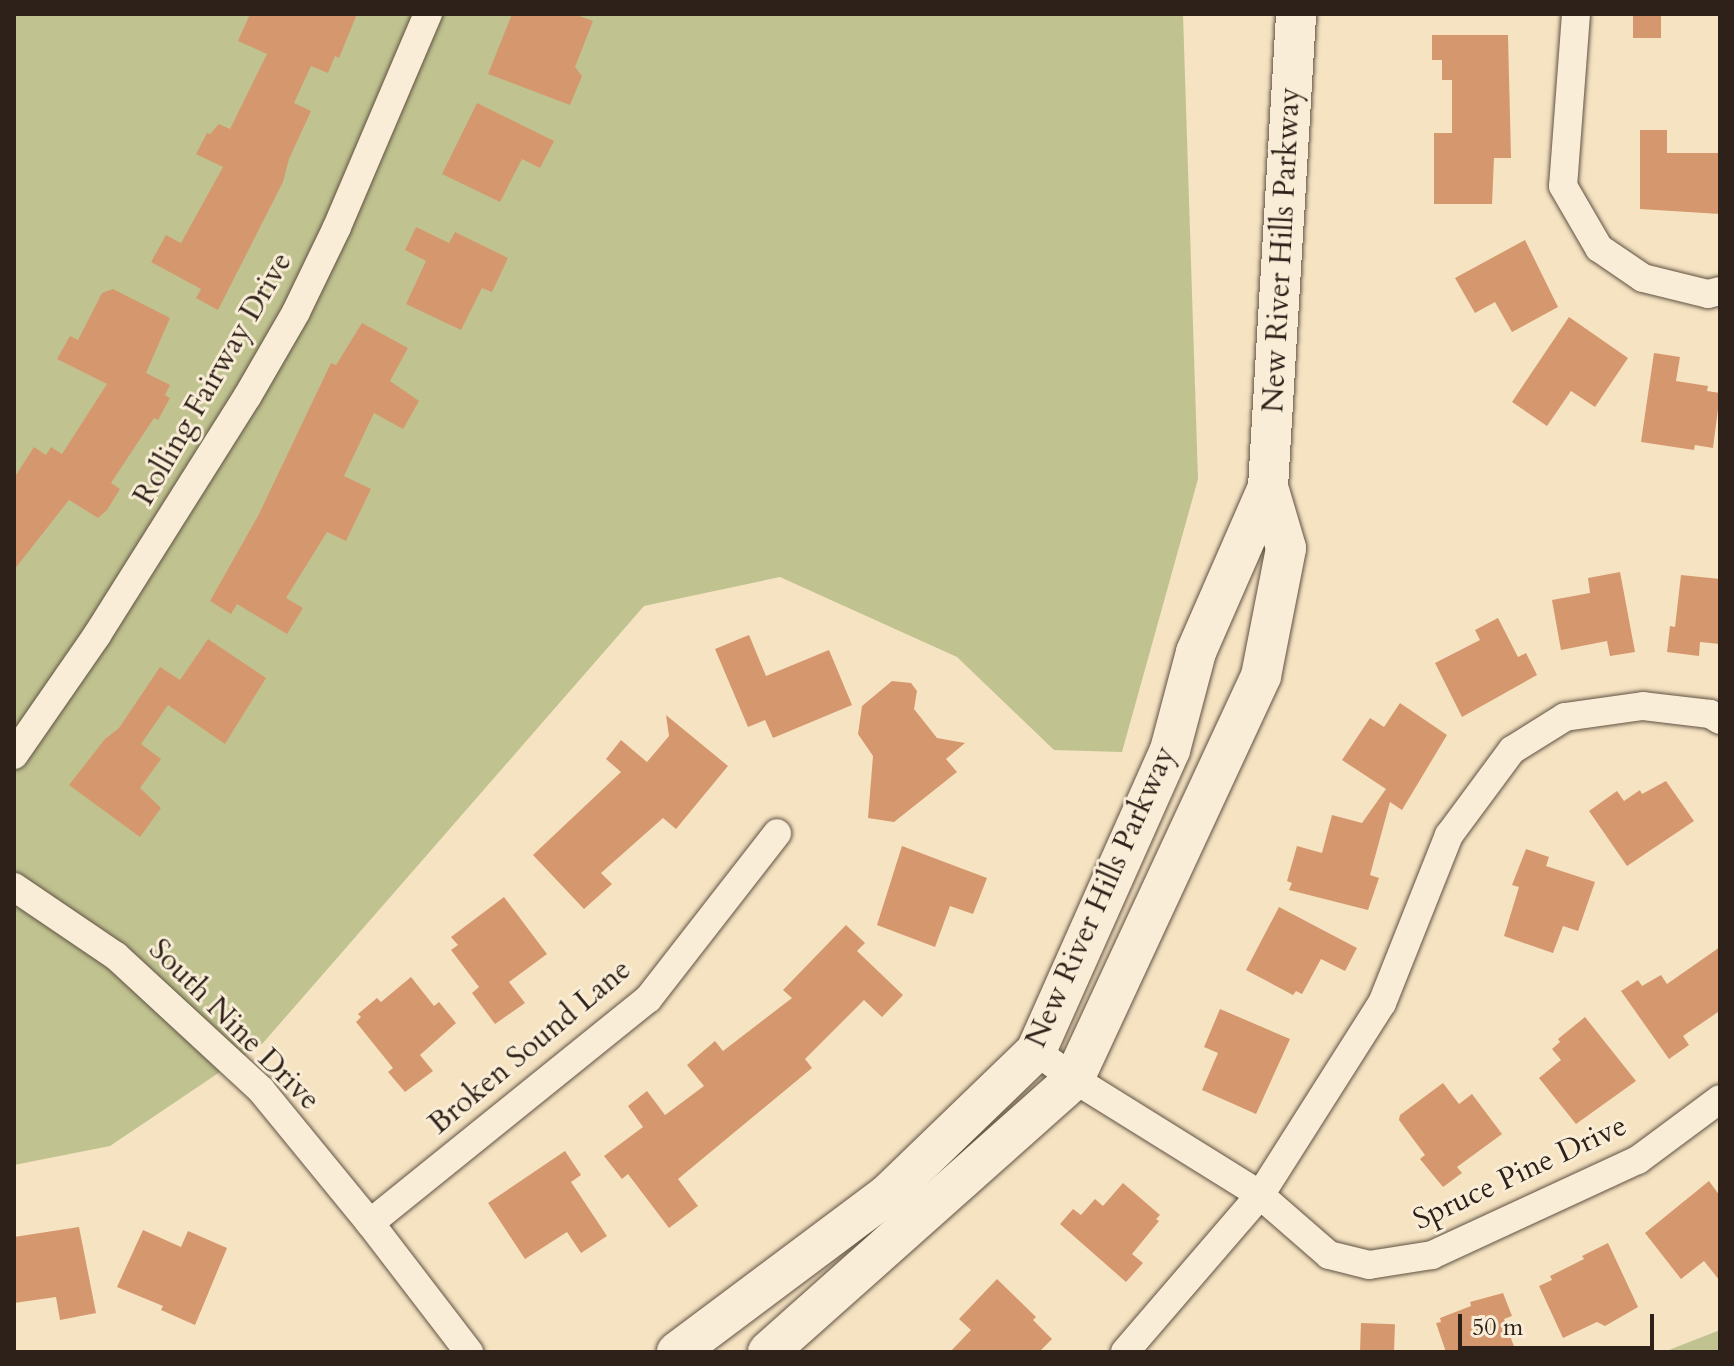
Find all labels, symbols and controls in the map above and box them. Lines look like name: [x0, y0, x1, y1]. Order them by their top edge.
street label: New River Hills Parkway: [1255, 86, 1309, 414]
street label: Rolling Fairway Drive: [126, 246, 300, 512]
street label: New River Hills Parkway: [1018, 741, 1184, 1053]
street label: South Nine Drive: [141, 932, 327, 1118]
street label: Broken Sound Lane: [422, 952, 638, 1142]
street label: Spruce Pine Drive: [1408, 1108, 1632, 1238]
scale bar: [1462, 1298, 1658, 1348]
text: 50 m: [1472, 1311, 1523, 1344]

